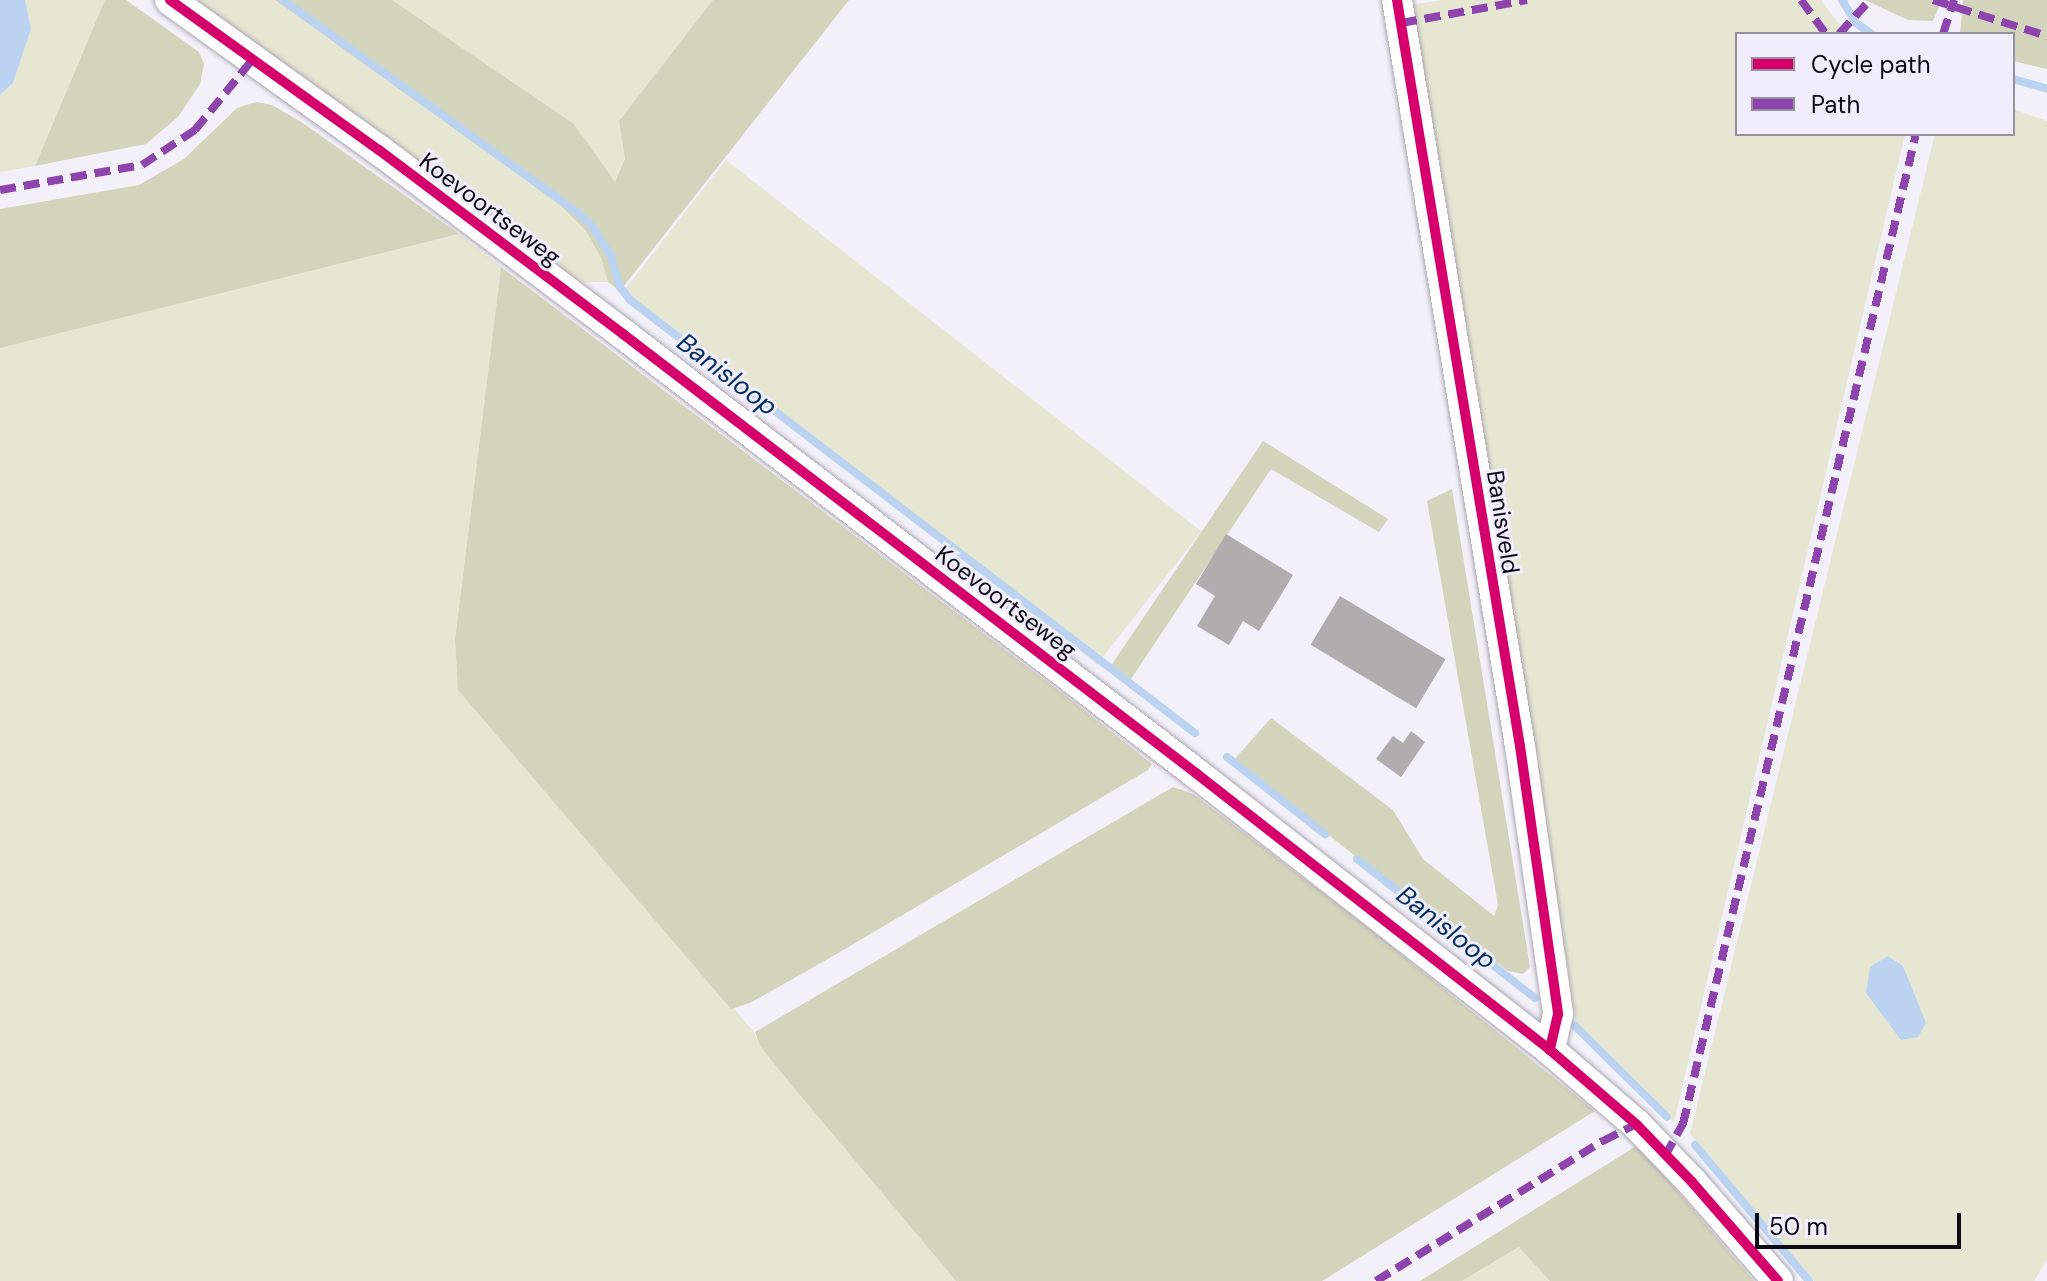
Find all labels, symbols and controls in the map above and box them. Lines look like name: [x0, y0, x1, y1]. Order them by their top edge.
legend: [1735, 32, 2015, 136]
text: Cycle path: [1811, 49, 1930, 80]
text: Path: [1811, 89, 1860, 120]
street label: Koevoortseweg: [414, 147, 566, 271]
water label: Banisloop: [671, 327, 783, 423]
street label: Banisveld: [1481, 468, 1525, 576]
street label: Koevoortseweg: [930, 540, 1082, 664]
water label: Banisloop: [1390, 880, 1502, 976]
scale bar: [1759, 1197, 1965, 1247]
text: 50 m: [1769, 1211, 1828, 1242]

